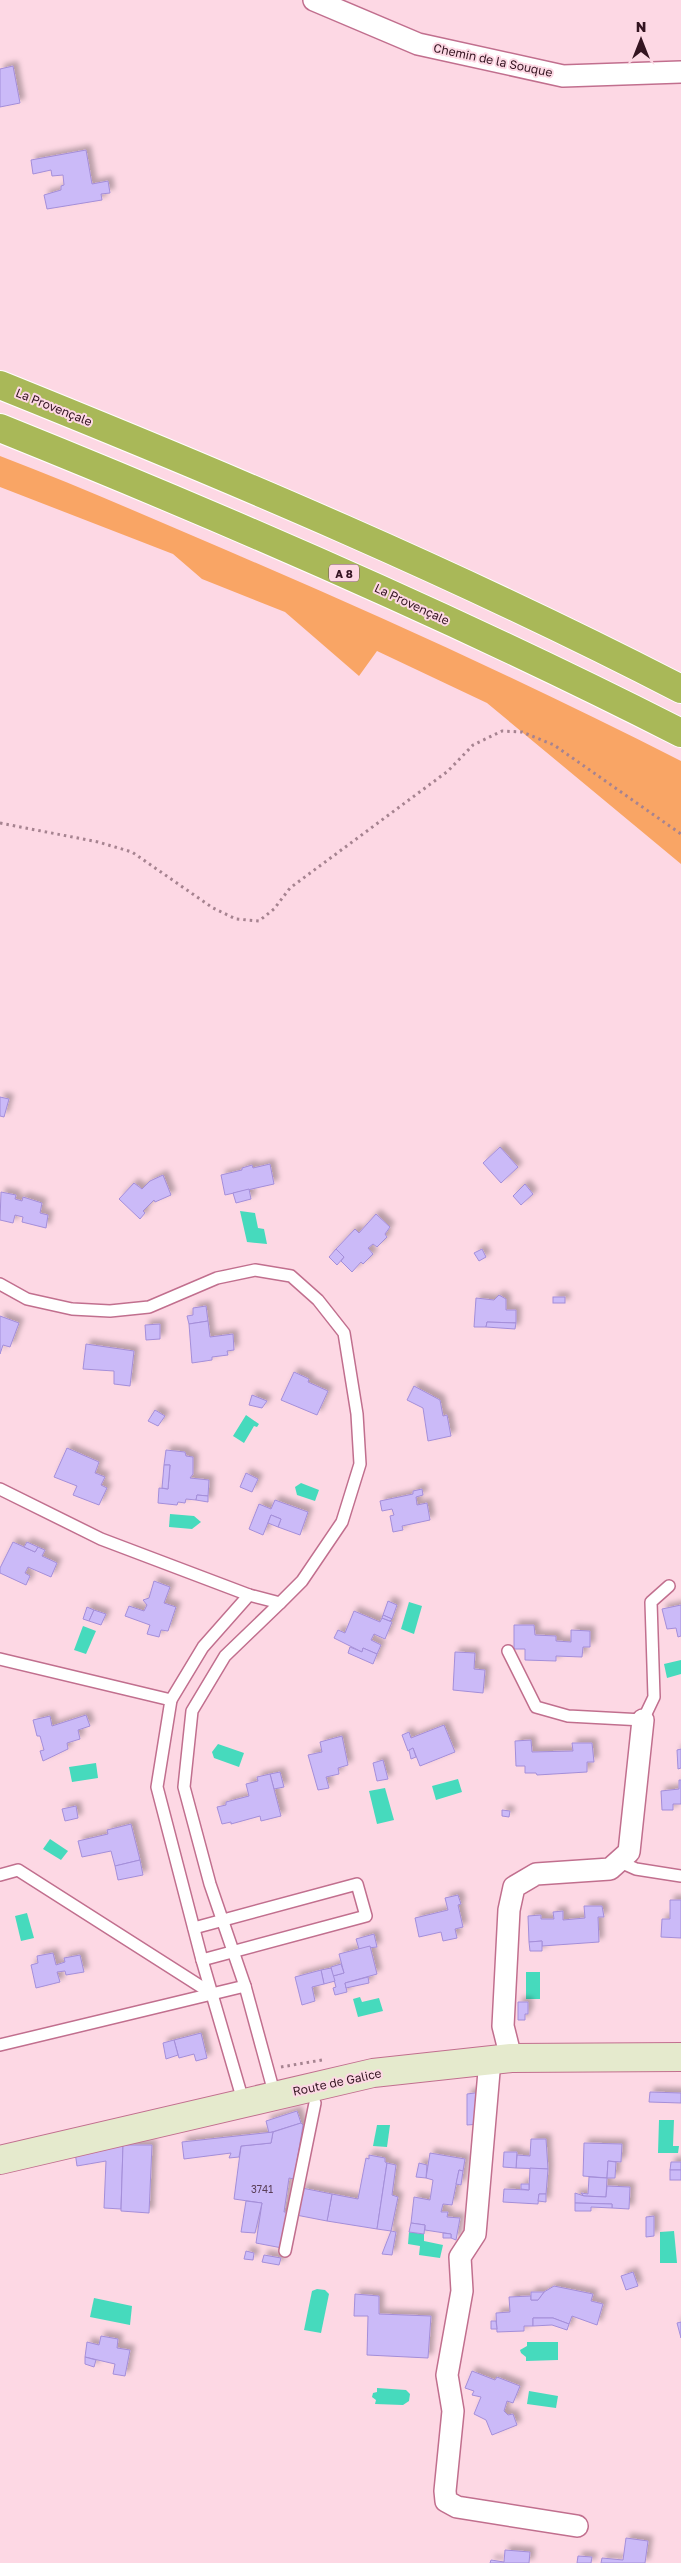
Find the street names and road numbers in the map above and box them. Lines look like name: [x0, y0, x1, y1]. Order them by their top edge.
street label: Chemin de la Souque: [432, 40, 554, 80]
street label: La Provençale: [14, 385, 94, 429]
road number: A 8: [329, 564, 359, 582]
street label: La Provençale: [372, 580, 452, 628]
street label: Route de Galice: [291, 2065, 383, 2099]

